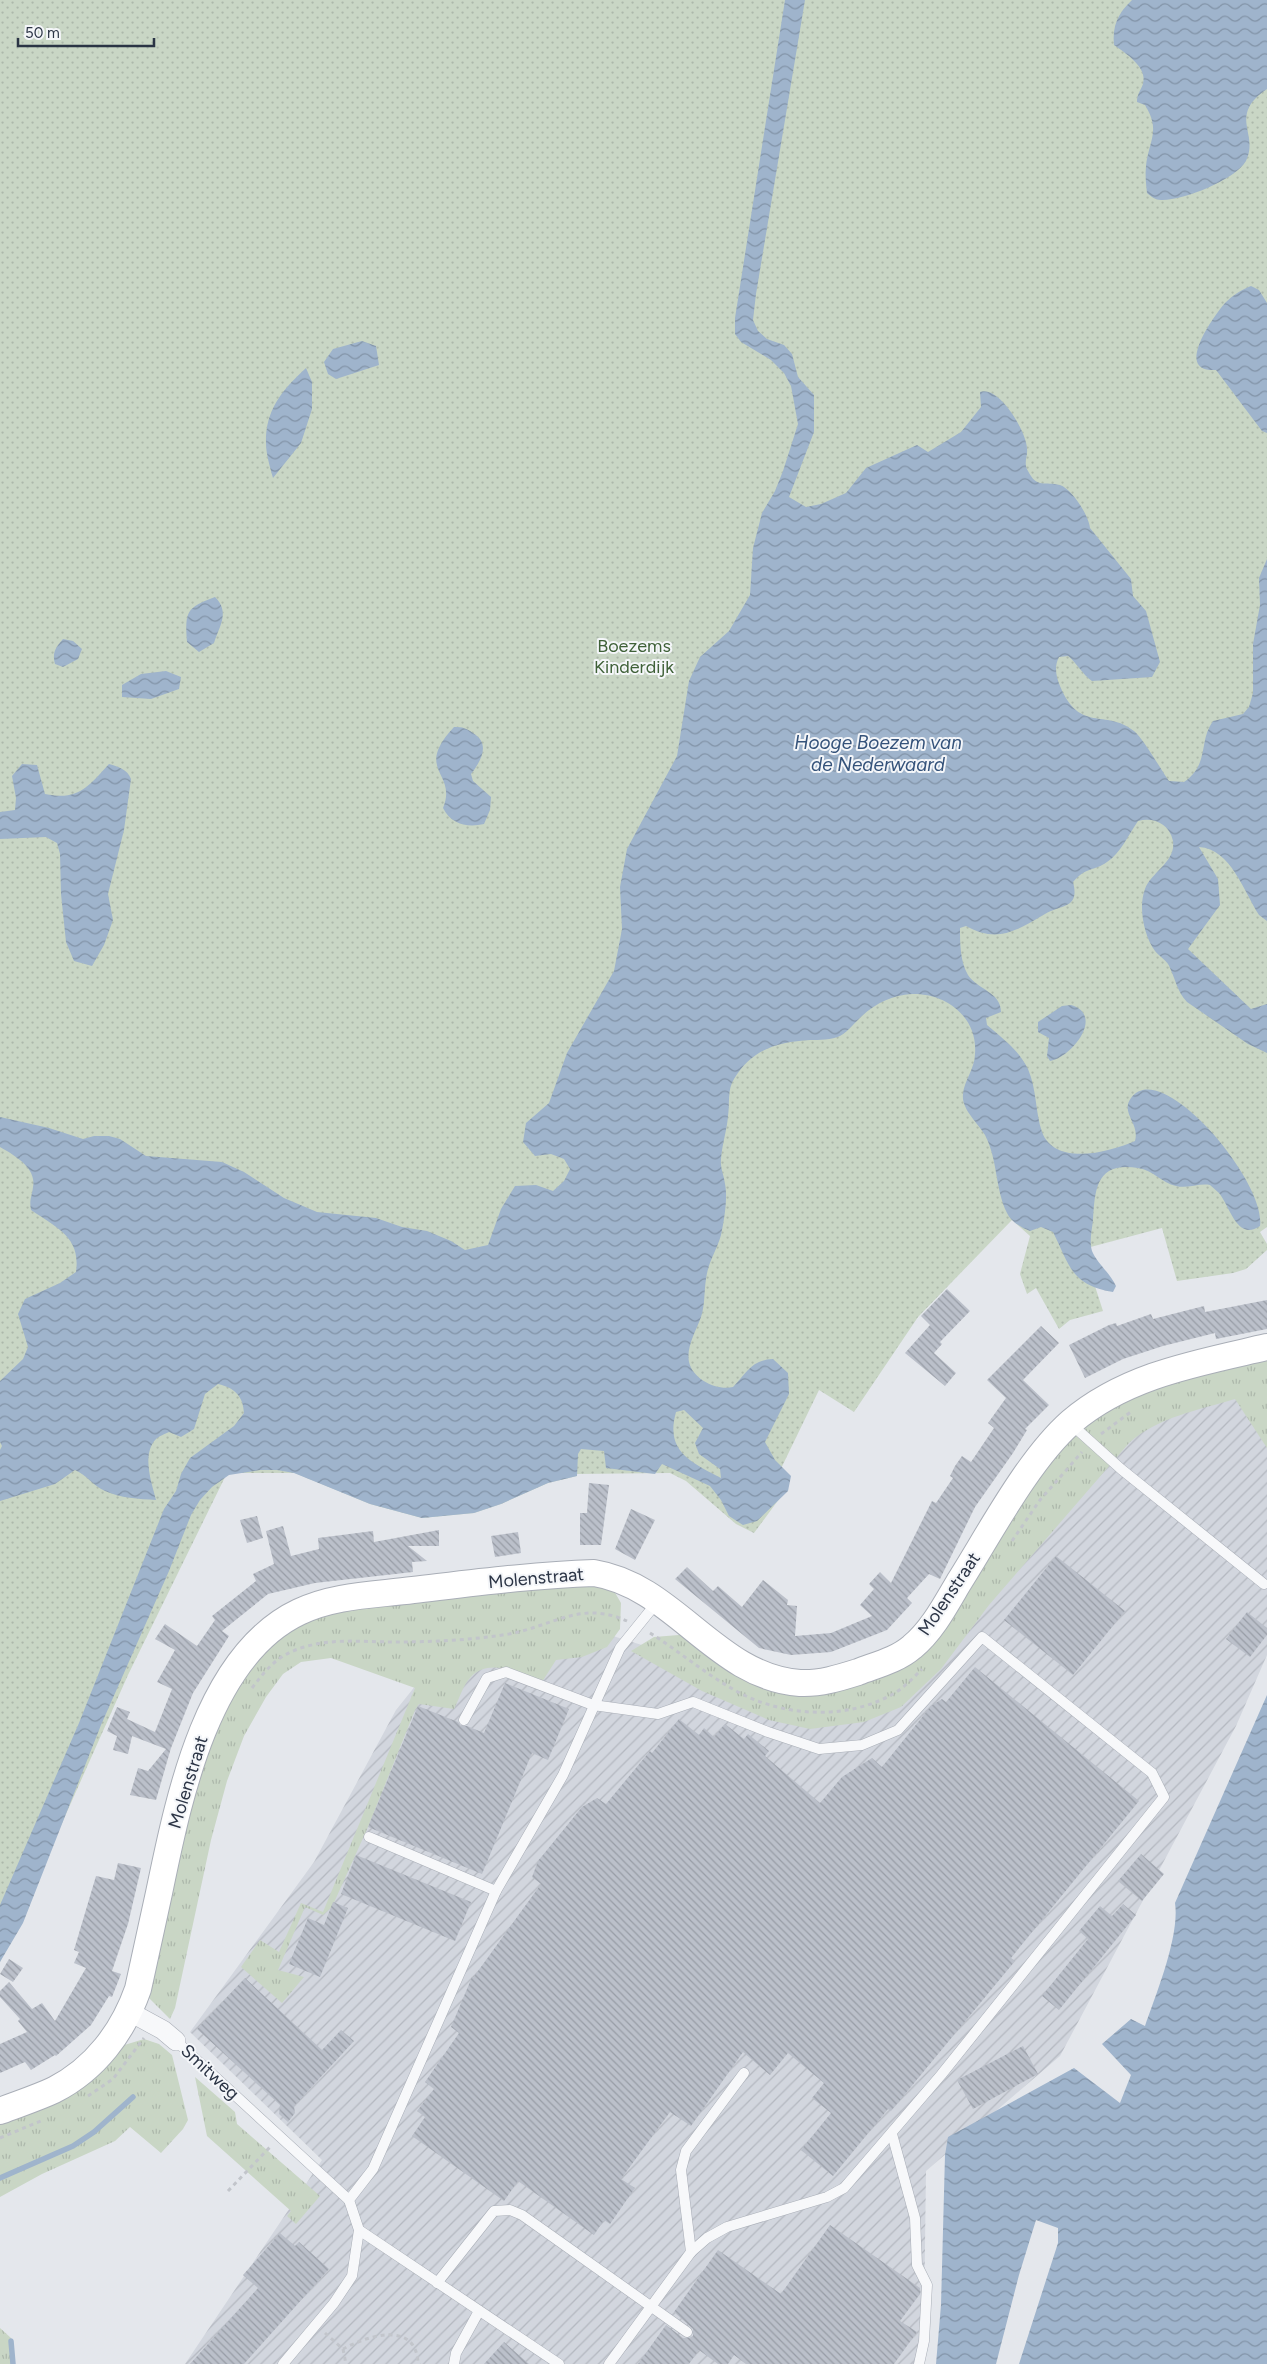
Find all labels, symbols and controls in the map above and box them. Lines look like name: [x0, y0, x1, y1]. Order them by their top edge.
scale bar: [18, 15, 154, 47]
text: 50 m: [25, 24, 60, 42]
park label: Boezems Kinderdijk: [594, 635, 674, 678]
water label: Hooge Boezem van de Nederwaard: [794, 731, 962, 776]
street label: Molenstraat: [913, 1548, 985, 1640]
street label: Molenstraat: [487, 1563, 585, 1593]
street label: Molenstraat: [163, 1733, 213, 1831]
street label: Smitweg: [176, 2040, 244, 2104]

